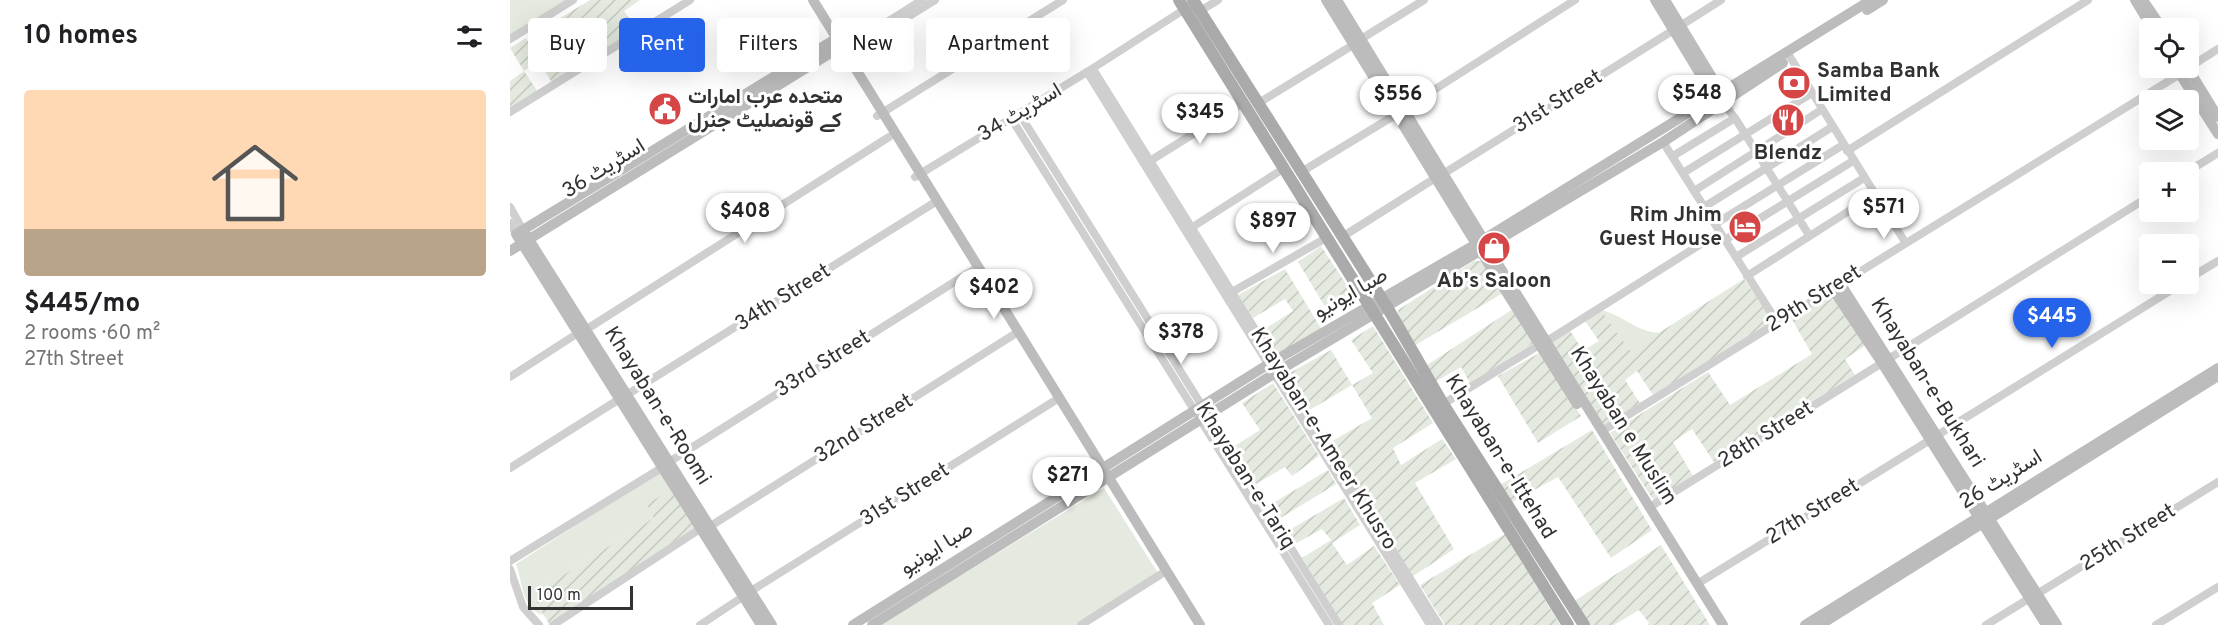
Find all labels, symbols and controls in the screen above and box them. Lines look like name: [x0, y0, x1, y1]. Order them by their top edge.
chip: Buy: [528, 18, 607, 72]
chip: Rent: [619, 18, 705, 72]
chip: Filters: [717, 18, 819, 72]
chip: New: [831, 18, 914, 72]
chip: Apartment: [926, 18, 1070, 72]
map controls: [2139, 18, 2199, 294]
button: locate: [2139, 18, 2199, 78]
text: 10 homes: [24, 20, 138, 53]
icon: filters: [453, 20, 486, 53]
place label: Samba Bank Limited: [1817, 58, 1940, 109]
street label: 31st Street: [1508, 64, 1608, 140]
bank icon: Samba Bank Limited: [1776, 65, 1812, 101]
pin: $548: [1661, 75, 1733, 126]
pin: $556: [1362, 76, 1434, 127]
street label: اسٹریٹ 34: [973, 77, 1067, 149]
text: $548: [1672, 81, 1722, 107]
text: $556: [1374, 82, 1422, 108]
place label: متحدہ عرب امارات کے قونصلیٹ جنرل: [688, 84, 843, 135]
button: layers: [2139, 90, 2199, 150]
public building icon: متحدہ عرب امارات کے قونصلیٹ جنرل: [647, 91, 683, 127]
pin: $345: [1164, 94, 1236, 145]
text: $345: [1175, 100, 1225, 126]
restaurant icon: Blendz: [1770, 102, 1806, 138]
icon: home: [201, 129, 309, 237]
street label: اسٹریٹ 36: [557, 133, 651, 205]
place label: Blendz: [1754, 140, 1822, 167]
button: +: [2139, 162, 2199, 222]
pin: $571: [1848, 189, 1920, 240]
pin: $408: [709, 193, 781, 244]
text: $571: [1862, 195, 1906, 221]
text: $408: [720, 199, 770, 225]
place label: Rim Jhim Guest House: [1599, 202, 1722, 253]
pin: $897: [1237, 203, 1309, 254]
text: $897: [1249, 209, 1297, 235]
hotel icon: Rim Jhim Guest House: [1727, 209, 1763, 245]
shop icon: Ab's Saloon: [1476, 230, 1512, 266]
button: −: [2139, 234, 2199, 294]
street label: 34th Street: [730, 258, 836, 338]
street label: 29th Street: [1761, 259, 1867, 339]
street label: صبا ایونیو: [1309, 262, 1393, 326]
place label: Ab's Saloon: [1437, 268, 1551, 295]
pin: $402: [958, 269, 1030, 320]
text: $402: [969, 275, 1019, 301]
text: $445/mo: [24, 288, 140, 321]
street label: Khayaban-e-Bukhari: [1864, 293, 1990, 473]
pin: $445: [2016, 298, 2088, 349]
text: $445: [2027, 304, 2077, 330]
pin: $378: [1145, 314, 1217, 365]
text: $378: [1158, 320, 1204, 346]
text: 2 rooms · 60 m²: [24, 321, 160, 347]
street label: Khayaban-e-Roomi: [597, 322, 717, 490]
street label: Khayaban-e-Ameer Khusro: [1243, 323, 1403, 555]
street label: 33rd Street: [770, 324, 876, 404]
street label: Khayaban e Muslim: [1563, 342, 1683, 510]
text: 27th Street: [24, 347, 124, 373]
street label: Khayaban-e-Ittehad: [1438, 369, 1562, 545]
street label: 32nd Street: [809, 388, 919, 470]
street label: 28th Street: [1713, 395, 1819, 475]
street label: Khayaban-e-Tariq: [1189, 397, 1301, 555]
street label: اسٹریٹ 26: [1954, 444, 2048, 516]
street label: 31st Street: [855, 457, 955, 533]
pin: $271: [1032, 457, 1104, 508]
text: $271: [1046, 463, 1090, 489]
street label: 27th Street: [1761, 473, 1865, 551]
street label: 25th Street: [2075, 498, 2181, 578]
street label: صبا ایونیو: [895, 516, 979, 582]
scale bar: [528, 583, 633, 610]
text: 100 m: [537, 586, 581, 606]

